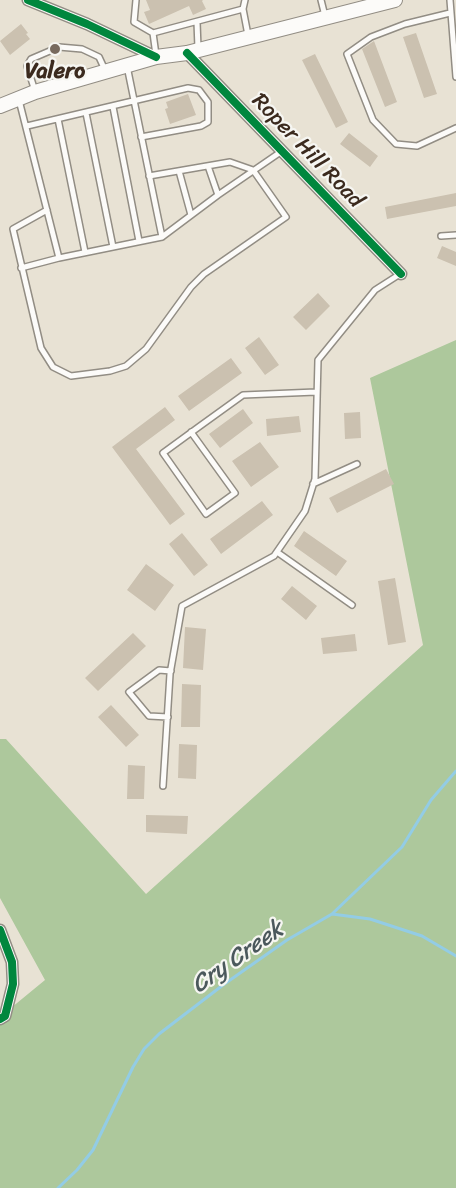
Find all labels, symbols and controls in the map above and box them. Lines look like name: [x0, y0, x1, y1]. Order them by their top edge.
marker: Valero: [48, 42, 62, 56]
place label: Valero: [25, 59, 85, 85]
street label: Roper Hill Road: [246, 88, 368, 214]
water label: Cry Creek: [186, 916, 290, 1000]

